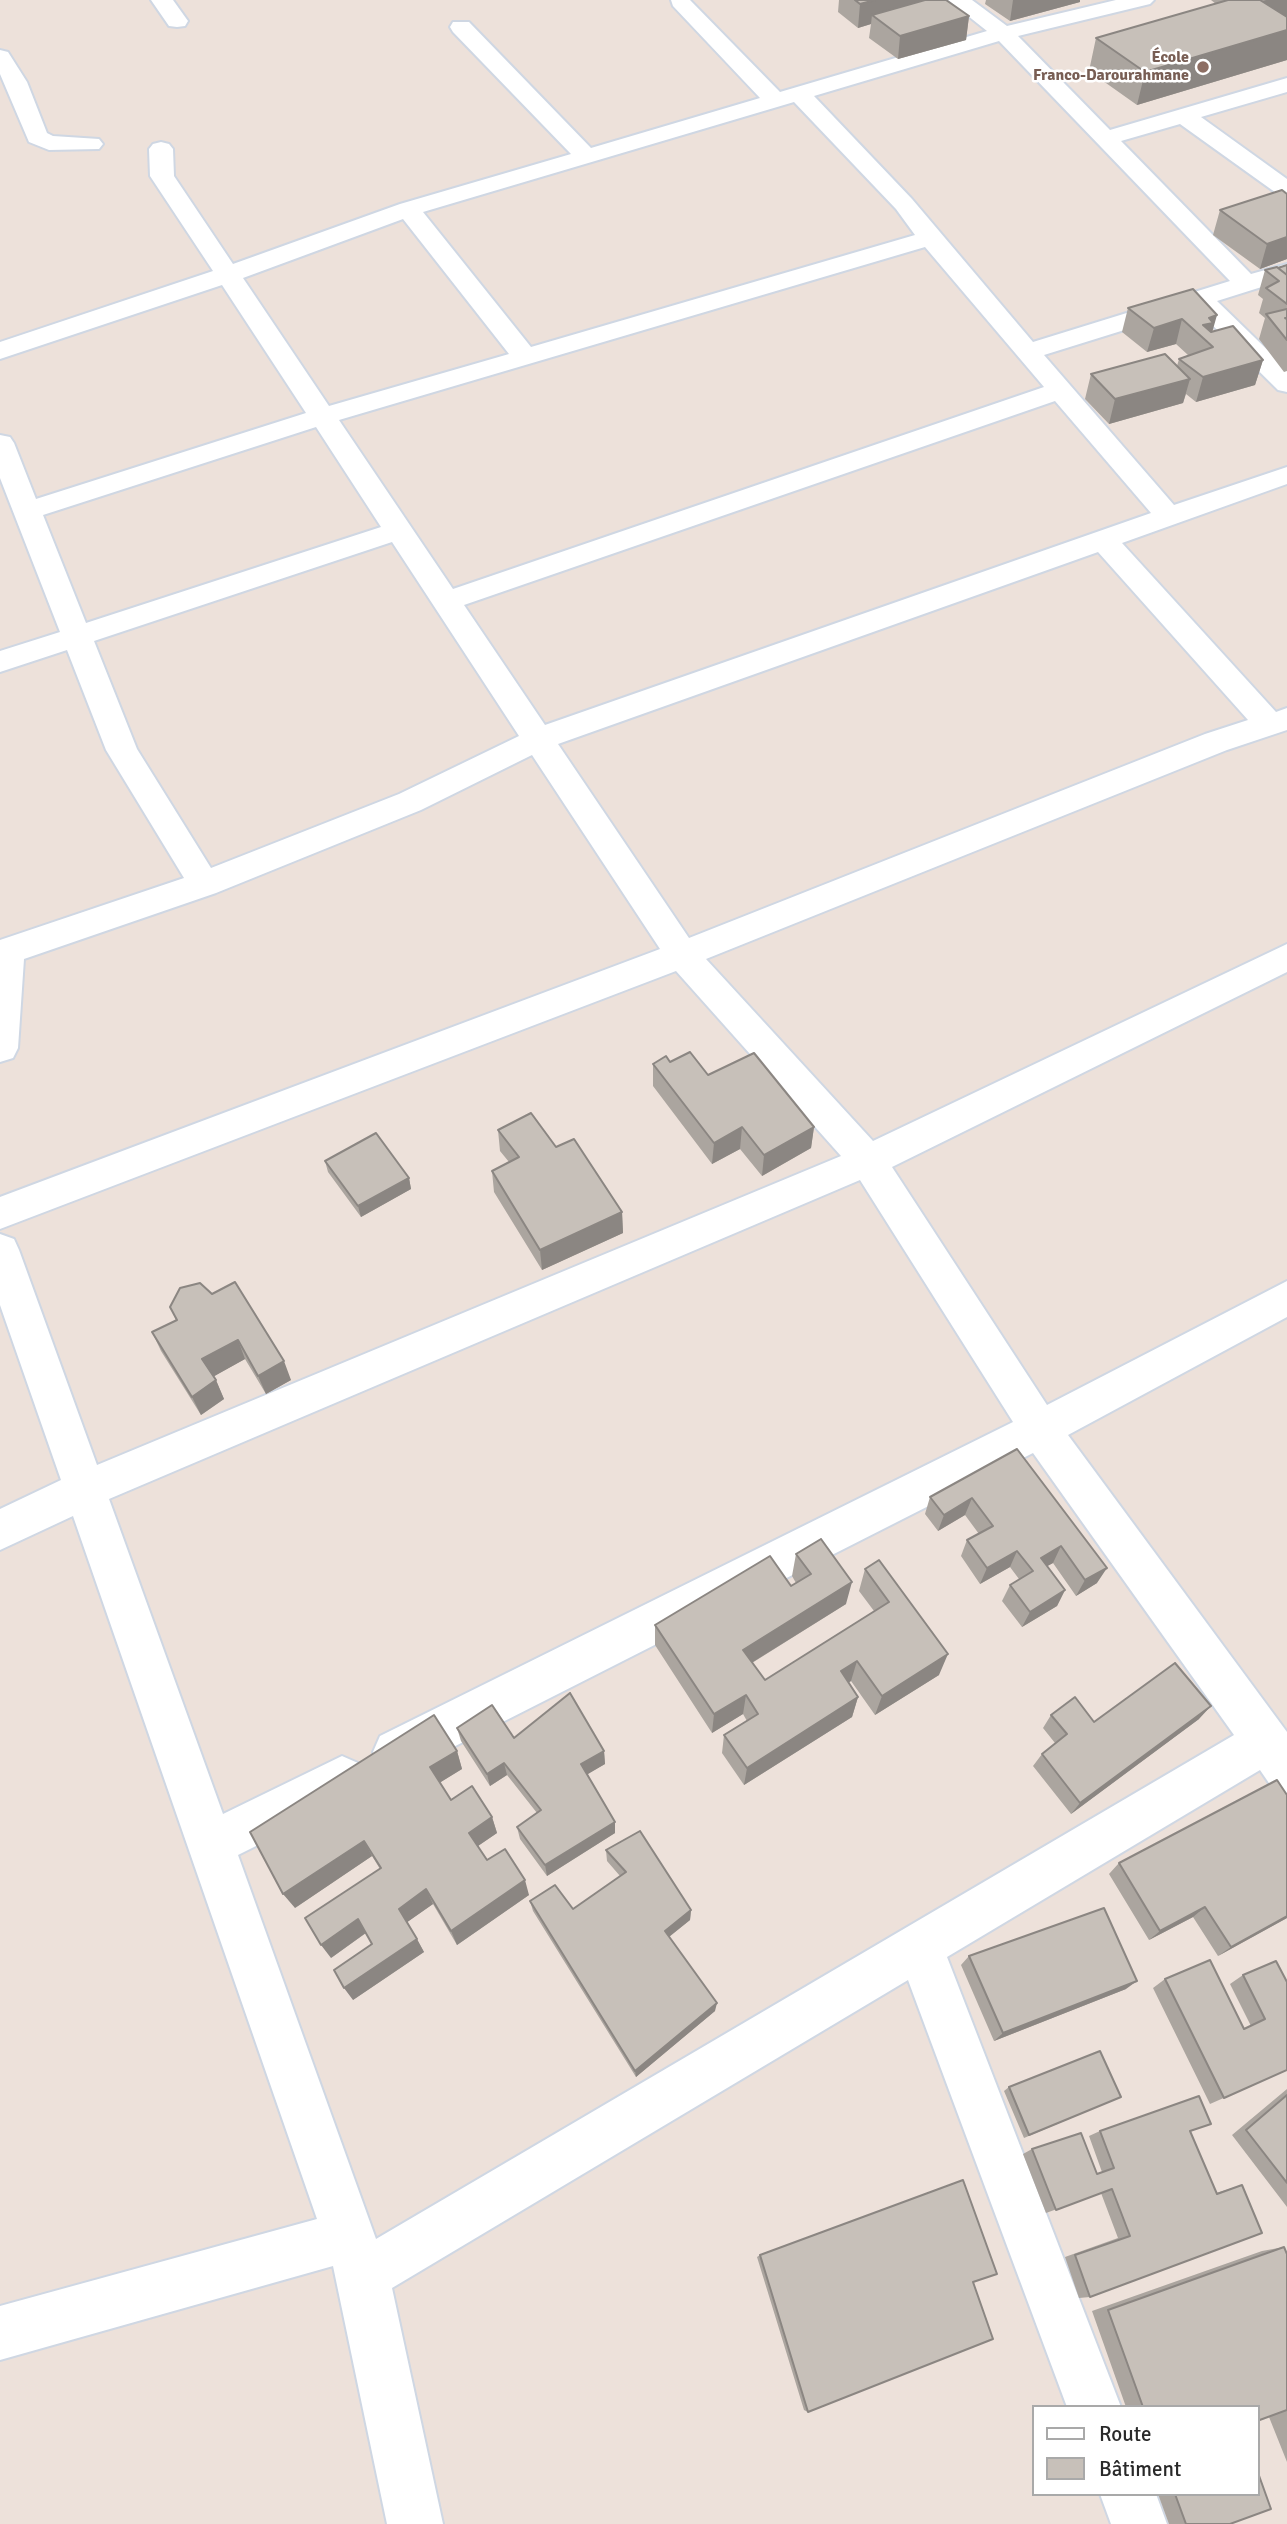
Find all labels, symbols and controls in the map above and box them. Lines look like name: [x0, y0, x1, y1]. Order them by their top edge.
place label: École Franco-Darourahmane: [1033, 48, 1189, 86]
marker: École Franco-Darourahmane: [1195, 59, 1211, 75]
legend: [1032, 2405, 1259, 2496]
text: Route: [1099, 2421, 1151, 2447]
text: Bâtiment: [1099, 2456, 1181, 2482]

